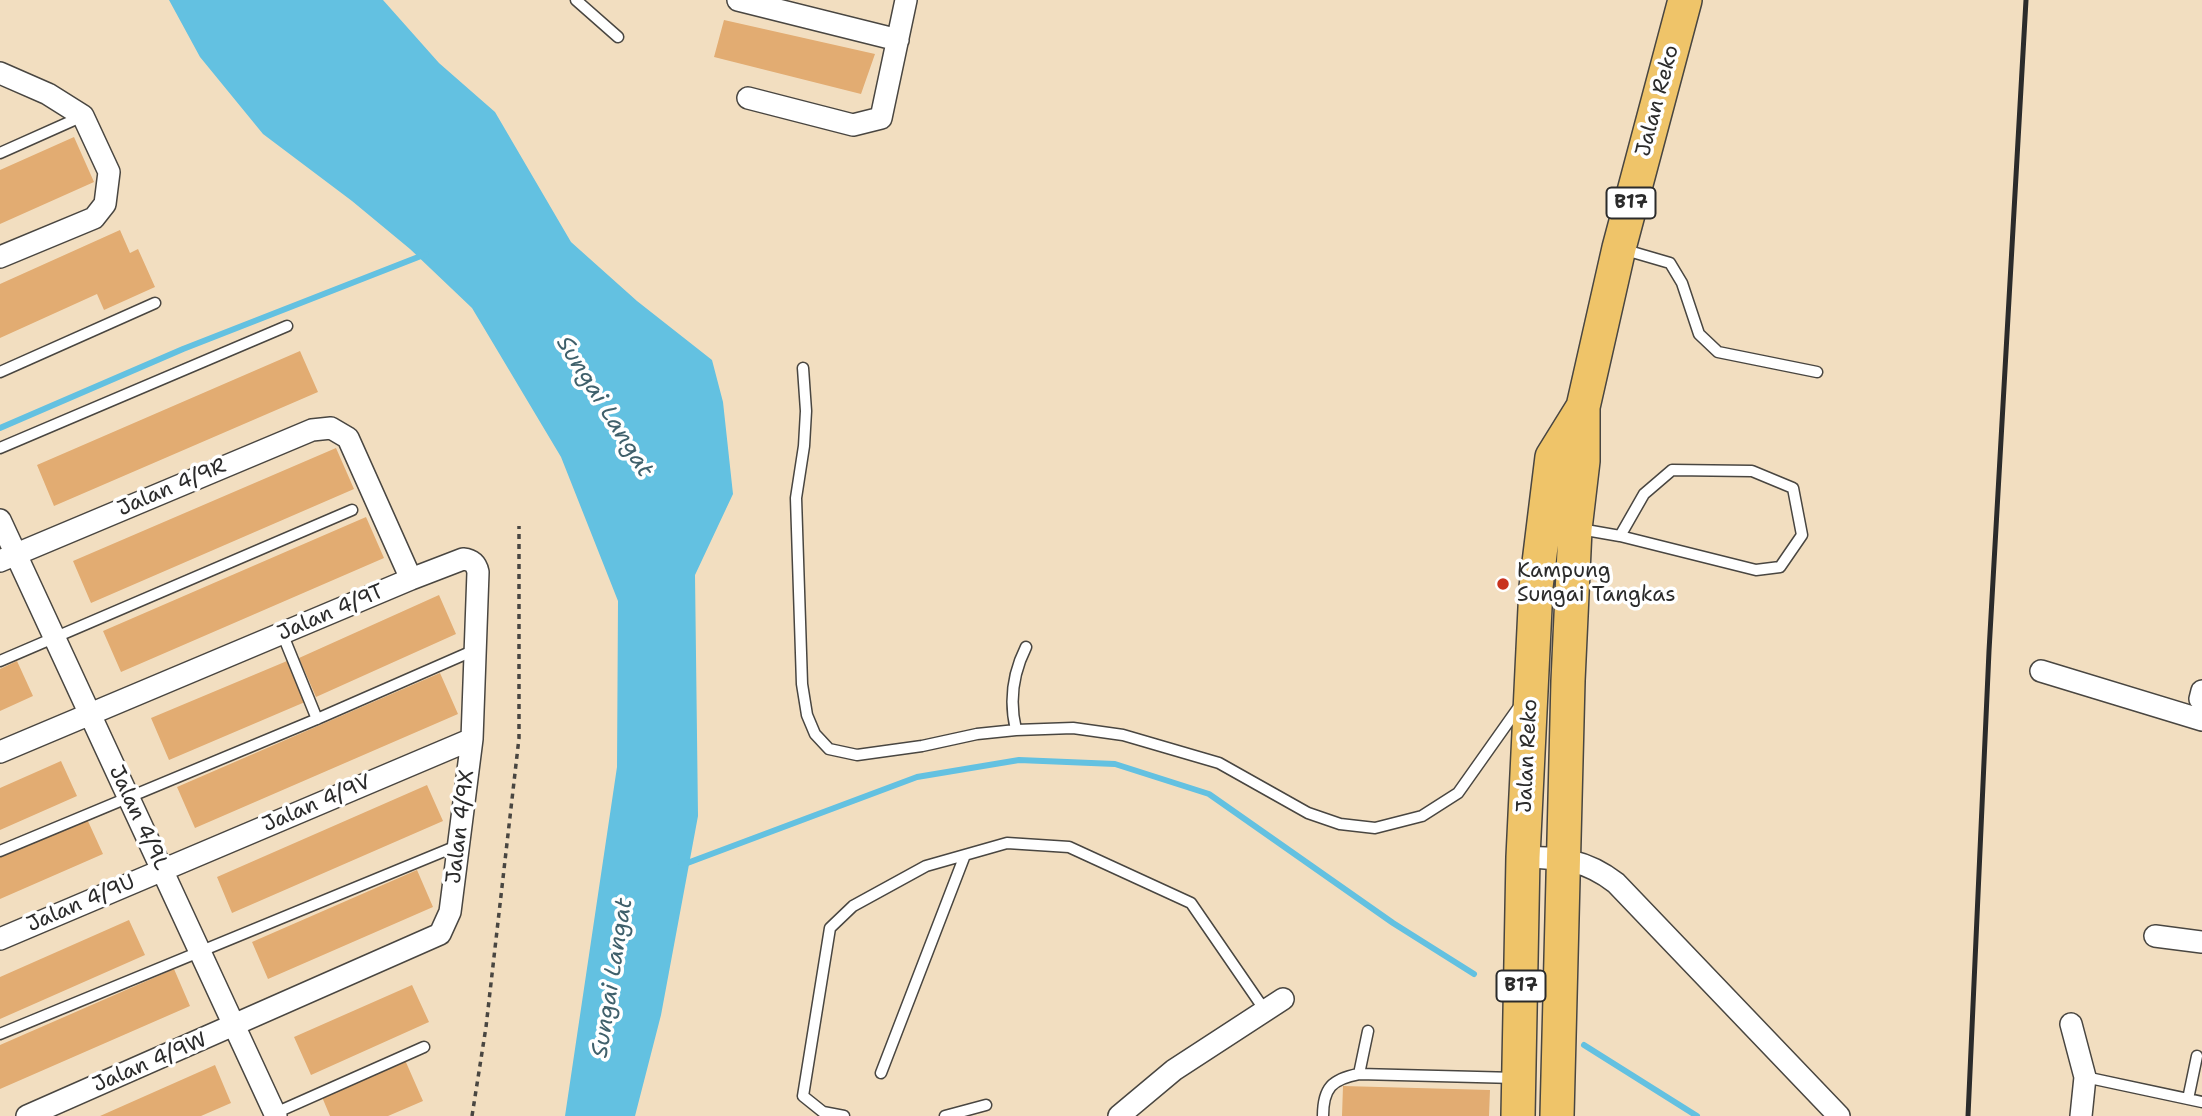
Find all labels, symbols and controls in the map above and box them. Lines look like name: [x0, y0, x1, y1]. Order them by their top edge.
street label: Jalan Reko: [1631, 43, 1685, 159]
road number: B17: [1606, 188, 1656, 218]
water label: Sungai Langat: [550, 331, 658, 483]
street label: Jalan 4/9R: [114, 454, 230, 522]
place label: Kampung Sungai Tangkas: [1517, 559, 1676, 609]
marker: Kampung Sungai Tangkas: [1495, 576, 1511, 592]
street label: Jalan 4/9T: [274, 579, 388, 647]
street label: Jalan Reko: [1512, 698, 1544, 814]
street label: Jalan 4/9L: [103, 762, 173, 874]
street label: Jalan 4/9X: [442, 769, 480, 885]
street label: Jalan 4/9V: [259, 770, 375, 838]
street label: Jalan 4/9U: [23, 870, 139, 938]
water label: Sungai Langat: [587, 896, 639, 1060]
road number: B17: [1496, 970, 1546, 1002]
street label: Jalan 4/9W: [89, 1028, 211, 1098]

